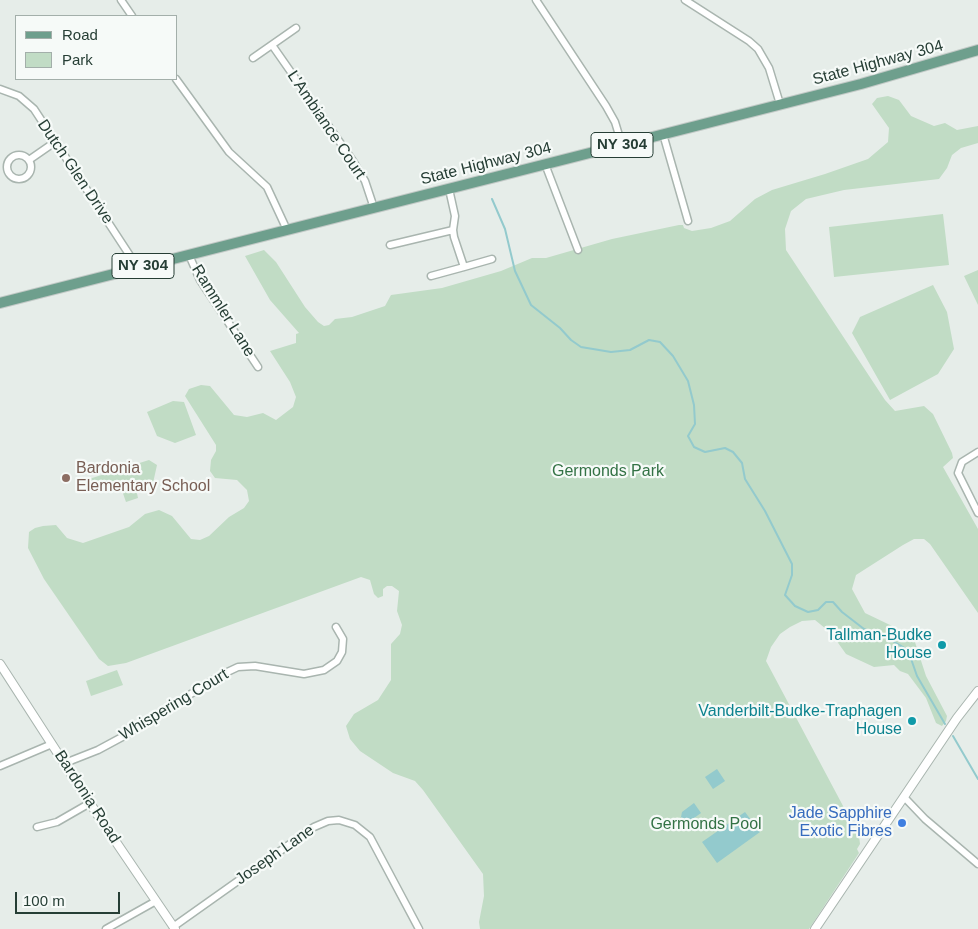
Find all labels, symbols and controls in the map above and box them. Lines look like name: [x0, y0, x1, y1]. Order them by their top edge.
legend: [15, 15, 178, 80]
text: Road: [62, 26, 98, 43]
street label: State Highway 304: [811, 36, 945, 90]
text: Park: [62, 51, 93, 68]
street label: L'Ambiance Court: [283, 67, 369, 183]
street label: Dutch Glen Drive: [33, 116, 117, 228]
road number: NY 304: [591, 132, 653, 158]
street label: State Highway 304: [419, 138, 553, 190]
road number: NY 304: [112, 254, 174, 278]
street label: Rammler Lane: [187, 261, 259, 361]
place label: Bardonia Elementary School: [76, 459, 210, 497]
park label: Germonds Park: [552, 462, 664, 482]
marker: Bardonia Elementary School: [60, 472, 72, 484]
place label: Tallman-Budke House: [826, 626, 932, 664]
marker: Tallman-Budke House: [936, 639, 948, 651]
street label: Whispering Court: [116, 665, 232, 745]
place label: Vanderbilt-Budke-Traphagen House: [698, 702, 902, 740]
marker: Vanderbilt-Budke-Traphagen House: [906, 715, 918, 727]
street label: Bardonia Road: [50, 747, 124, 847]
place label: Jade Sapphire Exotic Fibres: [789, 804, 892, 842]
park label: Germonds Pool: [650, 815, 762, 835]
marker: Jade Sapphire Exotic Fibres: [896, 817, 908, 829]
street label: Joseph Lane: [232, 821, 318, 889]
scale bar: [18, 882, 122, 914]
text: 100 m: [23, 892, 65, 909]

